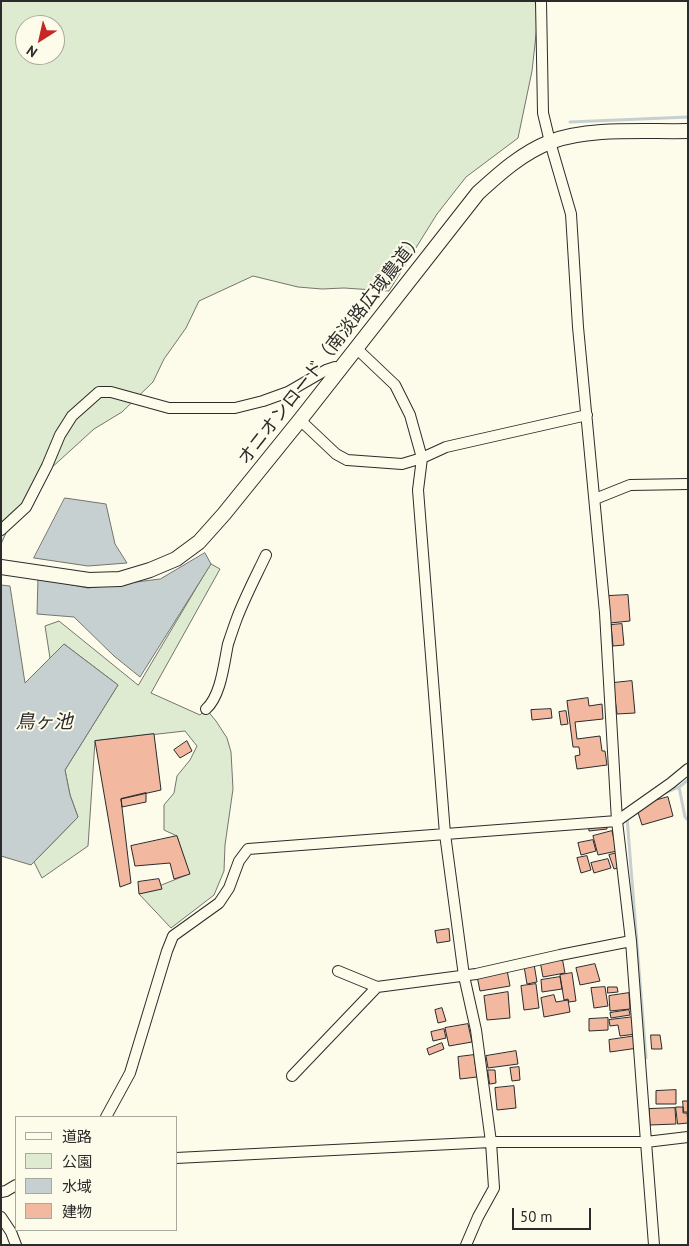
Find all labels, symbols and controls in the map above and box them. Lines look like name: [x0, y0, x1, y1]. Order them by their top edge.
north arrow: [15, 15, 65, 65]
text: N: [23, 41, 41, 61]
street label: オニオンロード（南淡路広域農道）: [234, 229, 428, 469]
water label: 鳥ヶ池: [16, 712, 72, 734]
legend: [15, 1116, 178, 1231]
text: 道路: [62, 1127, 92, 1146]
text: 公園: [62, 1152, 92, 1171]
text: 水域: [62, 1177, 92, 1196]
scale bar: [514, 1198, 593, 1230]
text: 建物: [62, 1202, 92, 1221]
text: 50 m: [520, 1207, 553, 1226]

